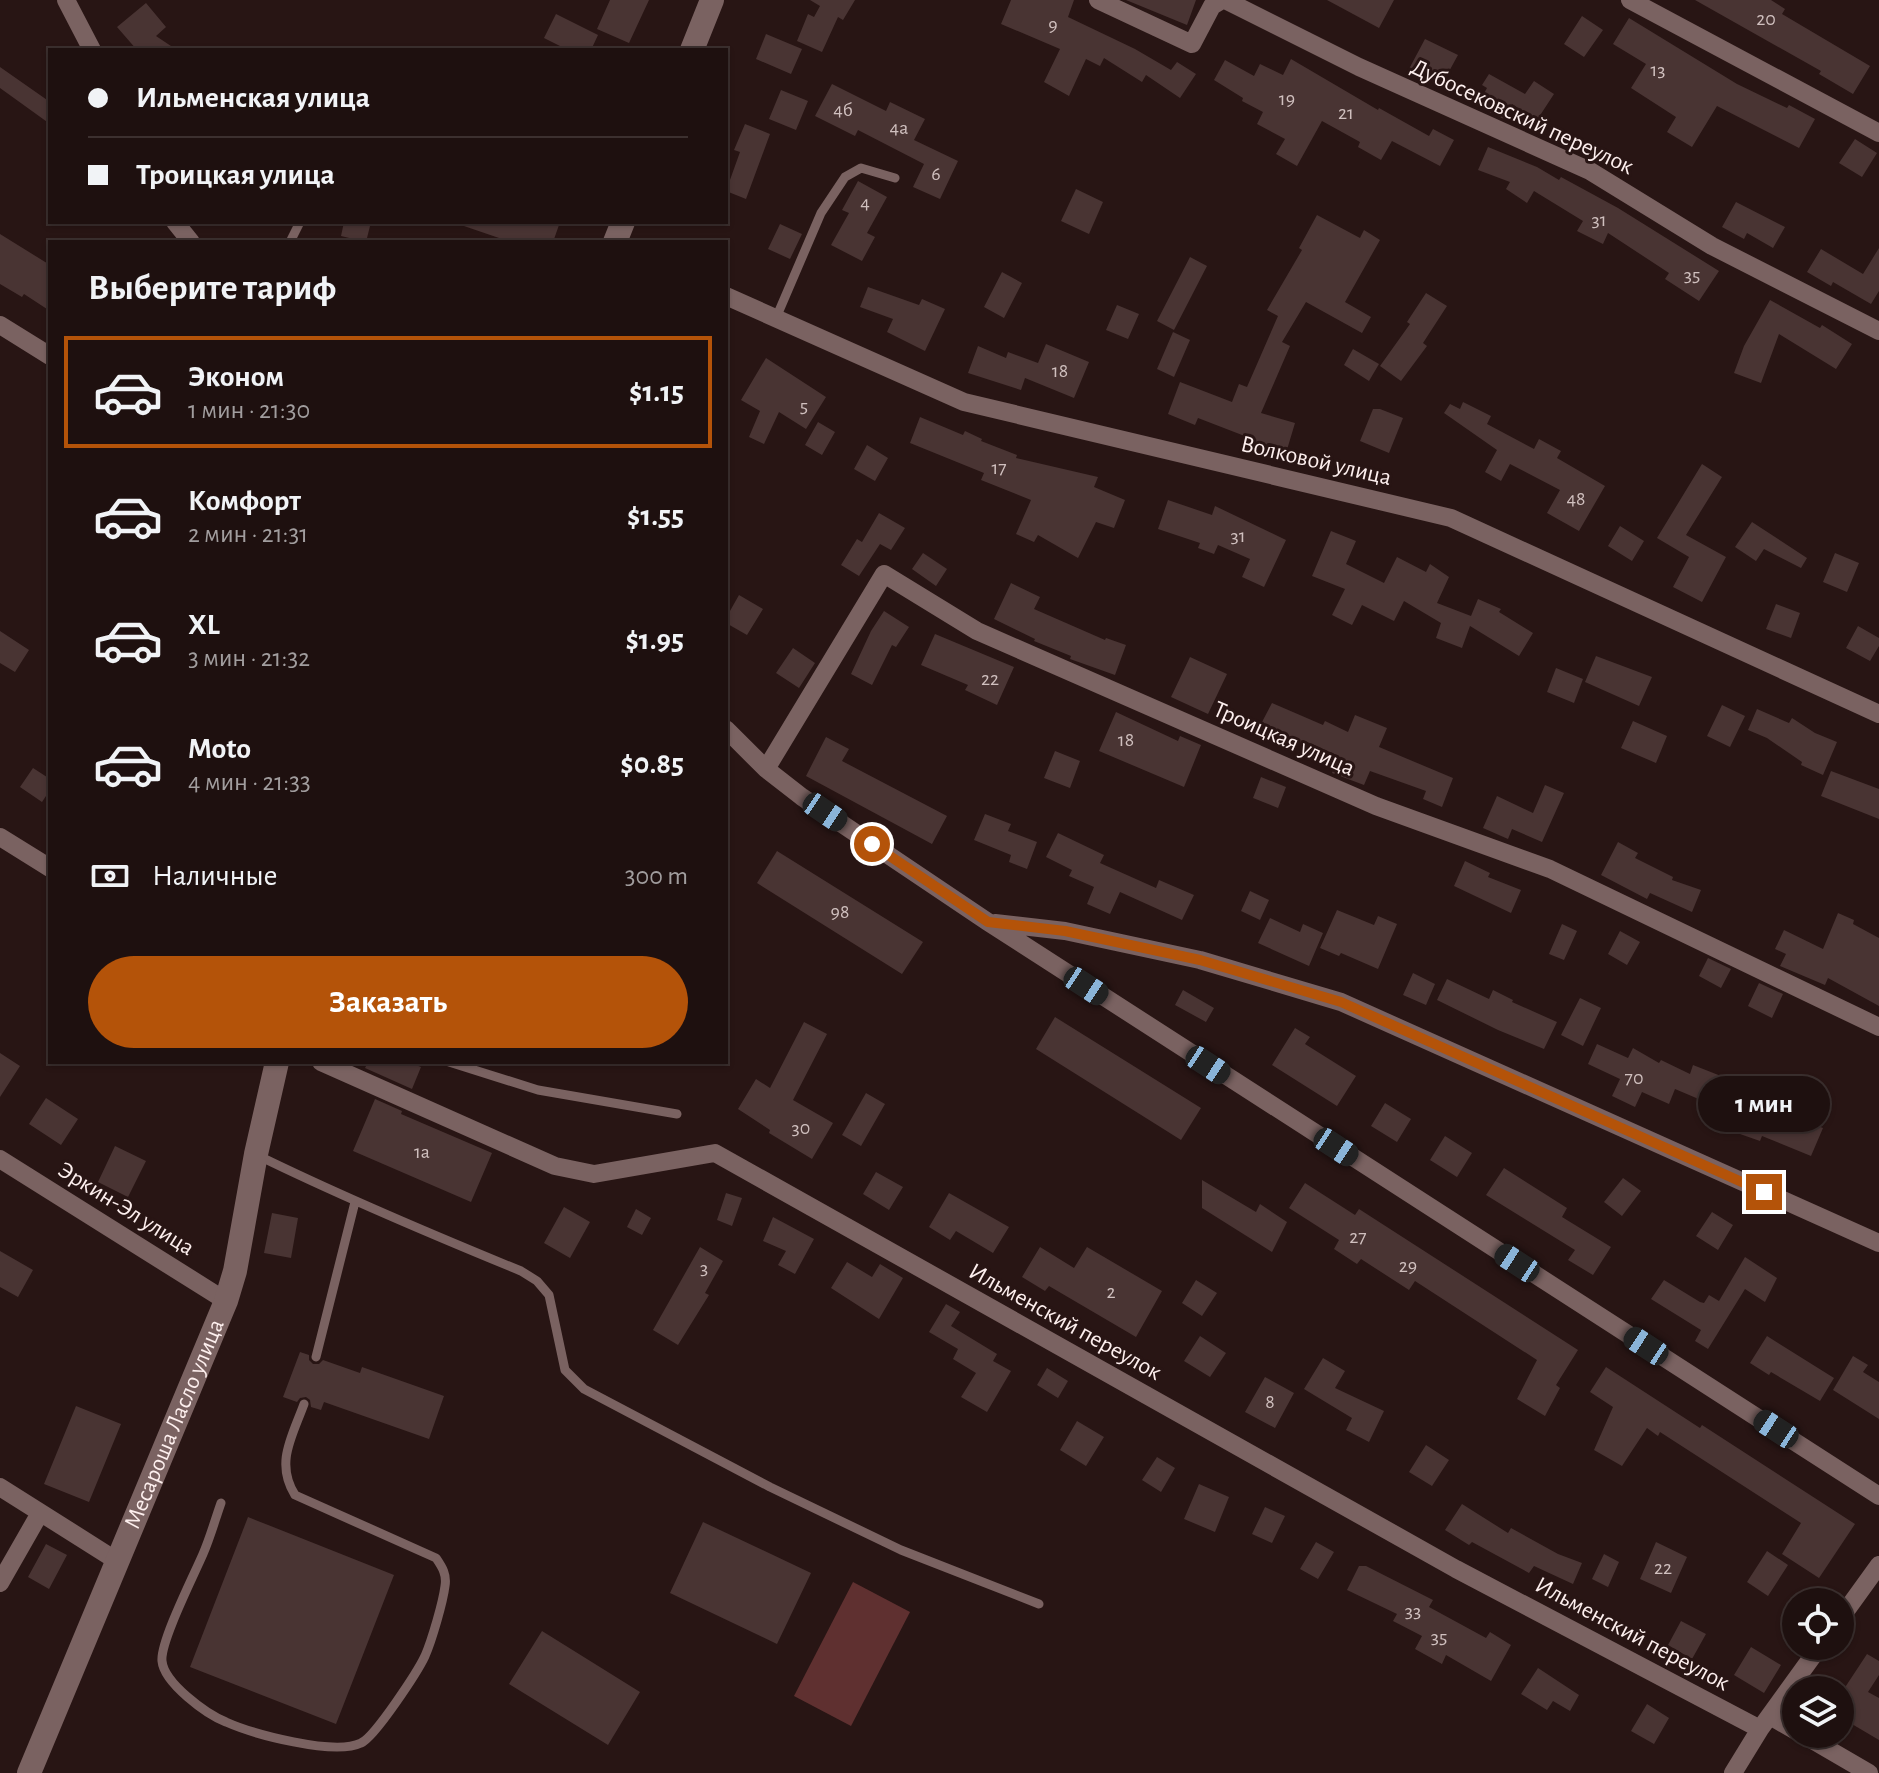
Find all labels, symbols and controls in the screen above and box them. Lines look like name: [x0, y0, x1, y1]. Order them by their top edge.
house number: 20: [1756, 9, 1776, 29]
house number: 9: [1048, 15, 1058, 35]
street label: Дубосековский переулок: [1407, 55, 1637, 179]
house number: 13: [1650, 60, 1666, 80]
text: Ильменская улица: [136, 83, 370, 113]
house number: 19: [1279, 89, 1295, 109]
house number: 4б: [833, 100, 853, 120]
house number: 21: [1338, 103, 1354, 123]
house number: 4а: [890, 118, 908, 138]
text: Троицкая улица: [136, 160, 335, 190]
house number: 6: [931, 164, 941, 184]
house number: 4: [860, 193, 870, 213]
house number: 31: [1591, 210, 1607, 230]
house number: 35: [1684, 265, 1700, 285]
text: Выберите тариф: [88, 270, 336, 306]
icon: car: [92, 356, 164, 428]
house number: 18: [1052, 361, 1068, 381]
text: Эконом: [188, 362, 284, 392]
text: $1.15: [629, 377, 684, 407]
house number: 5: [800, 396, 808, 416]
text: 1 мин · 21:30: [188, 397, 310, 423]
street label: Волковой улица: [1238, 432, 1394, 490]
house number: 17: [991, 458, 1007, 478]
icon: car: [92, 480, 164, 552]
text: Комфорт: [188, 486, 301, 516]
house number: 48: [1566, 489, 1586, 509]
text: $1.55: [627, 501, 684, 531]
text: 2 мин · 21:31: [188, 521, 308, 547]
house number: 31: [1230, 526, 1246, 546]
icon: car: [92, 604, 164, 676]
text: XL: [188, 610, 220, 640]
text: $1.95: [625, 625, 684, 655]
text: 3 мин · 21:32: [188, 645, 310, 671]
house number: 22: [981, 669, 999, 689]
street label: Троицкая улица: [1210, 697, 1358, 781]
icon: car: [92, 728, 164, 800]
house number: 18: [1118, 730, 1134, 750]
text: Moto: [188, 734, 251, 764]
text: $0.85: [620, 749, 684, 779]
text: 4 мин · 21:33: [188, 769, 311, 795]
car: [798, 789, 852, 835]
route start: [854, 826, 890, 862]
icon: cash: [88, 854, 132, 898]
text: Наличные: [152, 861, 278, 891]
text: 300 m: [625, 863, 688, 889]
house number: 98: [831, 902, 849, 922]
button: Заказать: [88, 956, 688, 1048]
car: [1059, 963, 1113, 1009]
car: [1181, 1042, 1235, 1088]
house number: 70: [1625, 1068, 1643, 1088]
callout: 1 мин: [1698, 1076, 1830, 1132]
text: 1 мин: [1735, 1091, 1793, 1117]
house number: 30: [792, 1118, 810, 1138]
car: [1309, 1124, 1363, 1170]
house number: 1а: [414, 1142, 430, 1162]
street label: Эркин-Эл улица: [54, 1158, 198, 1260]
route end: [1746, 1174, 1782, 1210]
house number: 27: [1349, 1227, 1367, 1247]
car: [1490, 1240, 1544, 1286]
house number: 29: [1399, 1256, 1417, 1276]
house number: 3: [700, 1258, 708, 1278]
street label: Ильменский переулок: [965, 1259, 1165, 1385]
house number: 2: [1106, 1282, 1116, 1302]
street label: Месароша Ласло улица: [120, 1316, 229, 1532]
car: [1619, 1323, 1673, 1369]
house number: 8: [1265, 1392, 1275, 1412]
car: [1749, 1406, 1803, 1452]
house number: 22: [1654, 1558, 1672, 1578]
street label: Ильменский переулок: [1531, 1573, 1733, 1695]
map controls: [1782, 1588, 1854, 1748]
button: locate: [1782, 1588, 1854, 1660]
house number: 33: [1405, 1601, 1421, 1621]
house number: 35: [1431, 1627, 1447, 1647]
button: layers: [1782, 1676, 1854, 1748]

